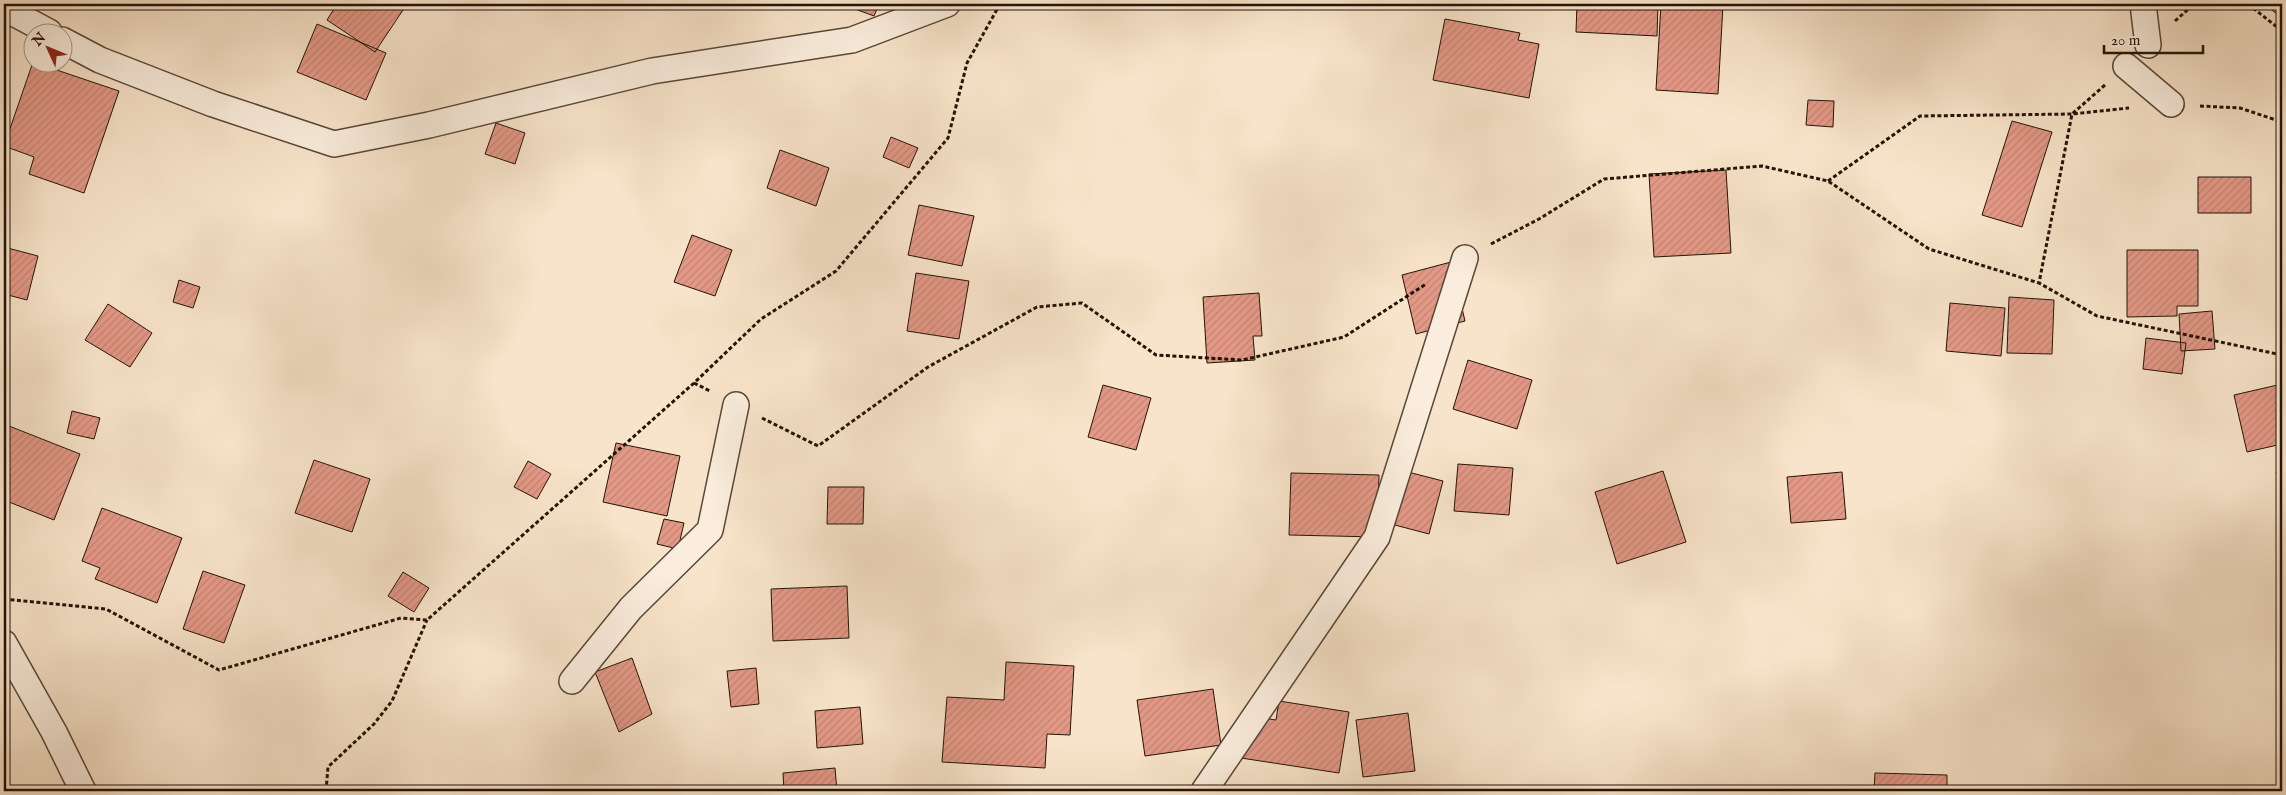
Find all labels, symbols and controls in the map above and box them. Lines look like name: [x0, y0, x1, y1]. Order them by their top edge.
north arrow: [22, 22, 72, 72]
scale bar: [2104, 22, 2202, 54]
text: N: [28, 29, 50, 51]
text: 20 m: [2111, 31, 2141, 50]

